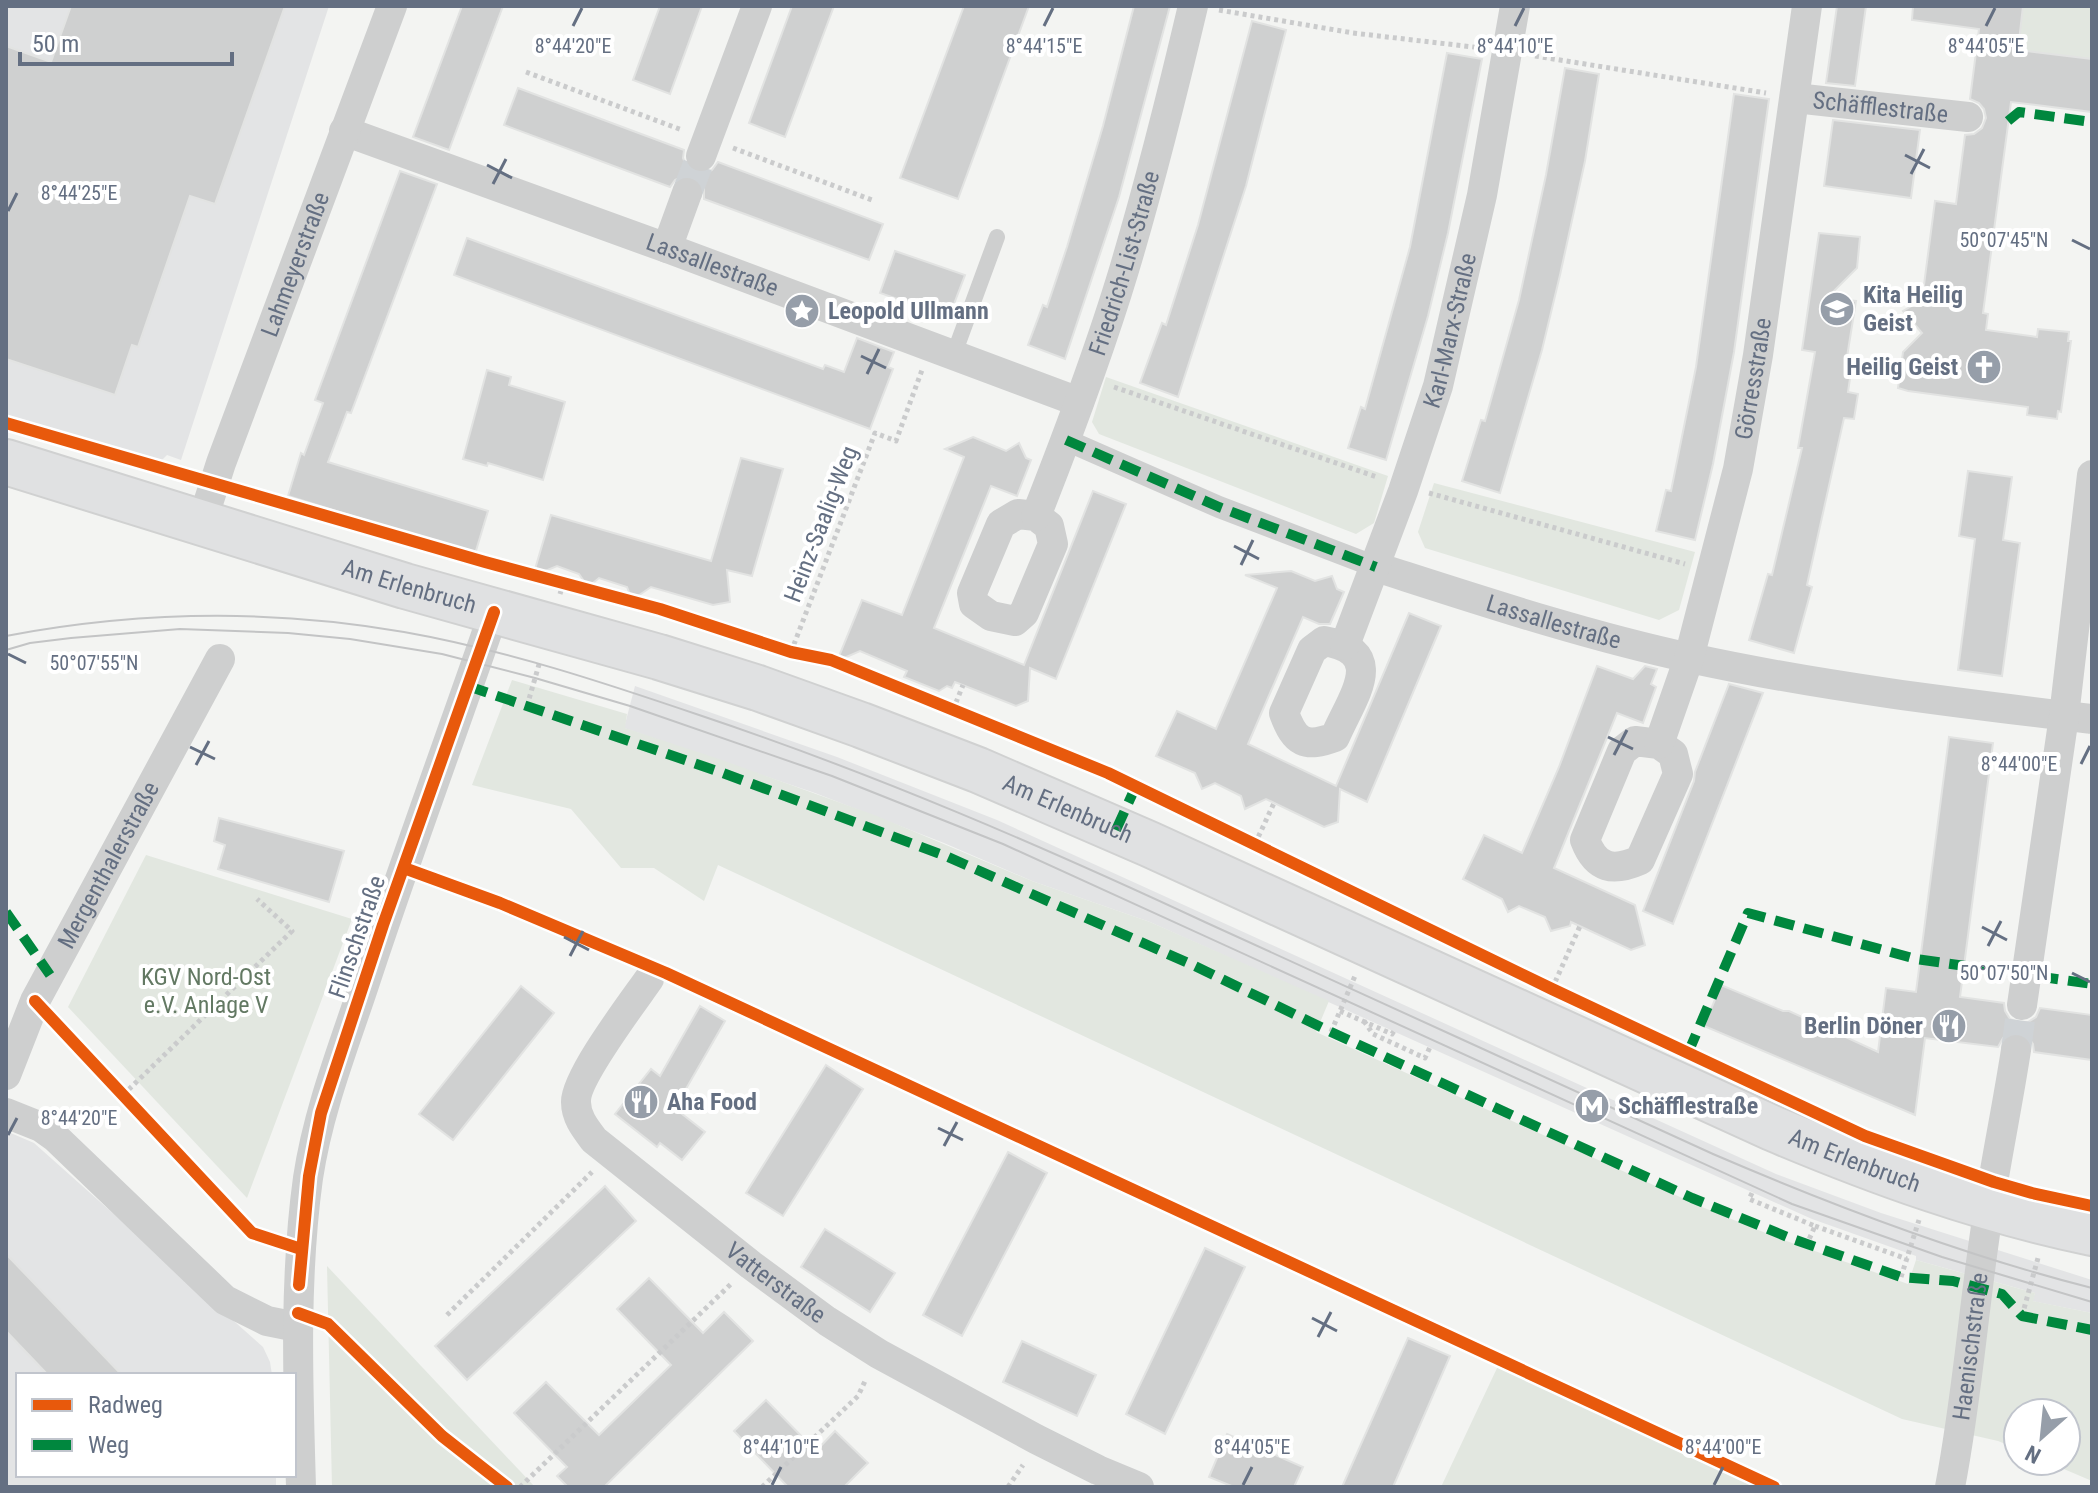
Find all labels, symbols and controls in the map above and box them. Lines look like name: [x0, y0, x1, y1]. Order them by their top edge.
scale bar: [20, 16, 232, 66]
text: 50 m: [32, 30, 79, 58]
text: 8°44'20"E: [535, 34, 611, 58]
text: 8°44'15"E: [1006, 34, 1082, 58]
text: 8°44'10"E: [1477, 34, 1553, 58]
text: 8°44'05"E: [1948, 34, 2024, 58]
street label: Schäfflestraße: [1811, 86, 1950, 129]
street label: Friedrich-List-Straße: [1083, 168, 1165, 359]
text: 8°44'25"E: [41, 181, 117, 205]
street label: Lahmeyerstraße: [256, 188, 335, 341]
street label: Lassallestraße: [643, 228, 782, 302]
text: 50°07'45"N: [1959, 228, 2049, 252]
street label: Karl-Marx-Straße: [1418, 250, 1482, 412]
place label: Kita Heilig Geist: [1863, 281, 1963, 337]
school or university icon: Kita Heilig Geist: [1818, 290, 1856, 328]
place icon: Leopold Ullmann: [783, 292, 821, 330]
place label: Leopold Ullmann: [828, 297, 989, 325]
street label: Görresstraße: [1729, 316, 1777, 442]
church icon: Heilig Geist: [1965, 348, 2003, 386]
place label: Heilig Geist: [1846, 353, 1958, 381]
street label: Heinz-Saalig-Weg: [778, 442, 864, 606]
street label: Am Erlenbruch: [339, 553, 479, 619]
street label: Lassallestraße: [1483, 589, 1624, 655]
text: 50°07'55"N: [49, 651, 139, 675]
text: 8°44'00"E: [1981, 752, 2057, 776]
street label: Am Erlenbruch: [999, 769, 1137, 849]
street label: Mergenthalerstraße: [52, 777, 165, 953]
street label: Flinschstraße: [323, 872, 391, 1002]
text: 50°07'50"N: [1959, 961, 2049, 985]
park label: KGV Nord-Ost e.V. Anlage V: [141, 963, 271, 1019]
restaurant icon: Berlin Döner: [1930, 1007, 1968, 1045]
place label: Berlin Döner: [1804, 1012, 1923, 1040]
restaurant icon: Aha Food: [622, 1083, 660, 1121]
metro station icon: Schäfflestraße: [1573, 1087, 1611, 1125]
place label: Aha Food: [667, 1088, 757, 1116]
place label: Schäfflestraße: [1618, 1092, 1758, 1120]
text: 8°44'20"E: [41, 1106, 117, 1130]
street label: Am Erlenbruch: [1785, 1123, 1924, 1198]
street label: Vatterstraße: [720, 1236, 831, 1329]
street label: Haenischstraße: [1947, 1271, 1994, 1422]
legend: [16, 1373, 296, 1477]
text: Radweg: [88, 1391, 163, 1419]
north arrow: [2002, 1397, 2082, 1477]
text: Weg: [88, 1431, 129, 1459]
text: 8°44'10"E: [743, 1435, 819, 1459]
text: 8°44'05"E: [1214, 1435, 1290, 1459]
text: 8°44'00"E: [1685, 1435, 1761, 1459]
text: N: [2021, 1440, 2045, 1469]

